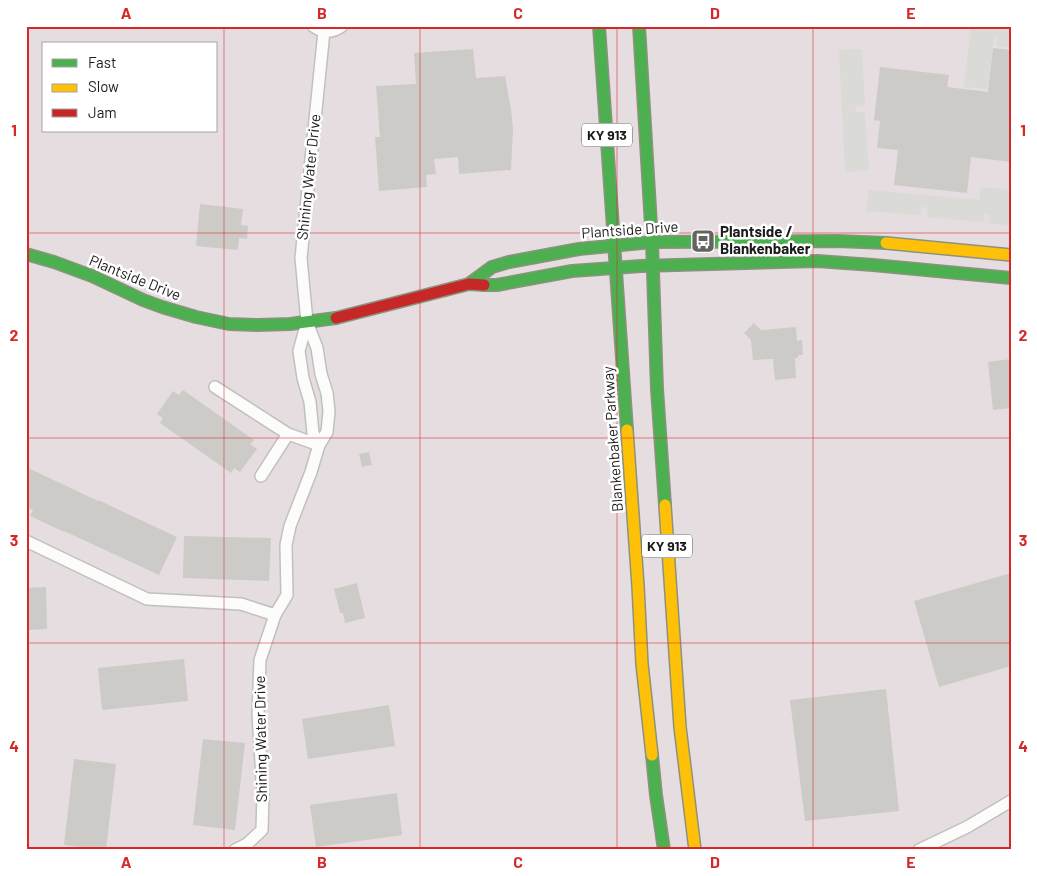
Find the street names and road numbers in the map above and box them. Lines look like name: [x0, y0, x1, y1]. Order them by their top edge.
street label: Shining Water Drive: [292, 113, 324, 241]
road number: KY 913: [582, 124, 632, 146]
street label: Plantside Drive: [581, 217, 679, 241]
street label: Plantside Drive: [87, 251, 184, 304]
street label: Blankenbaker Parkway: [598, 366, 626, 513]
road number: KY 913: [642, 534, 692, 558]
street label: Shining Water Drive: [250, 675, 270, 803]

